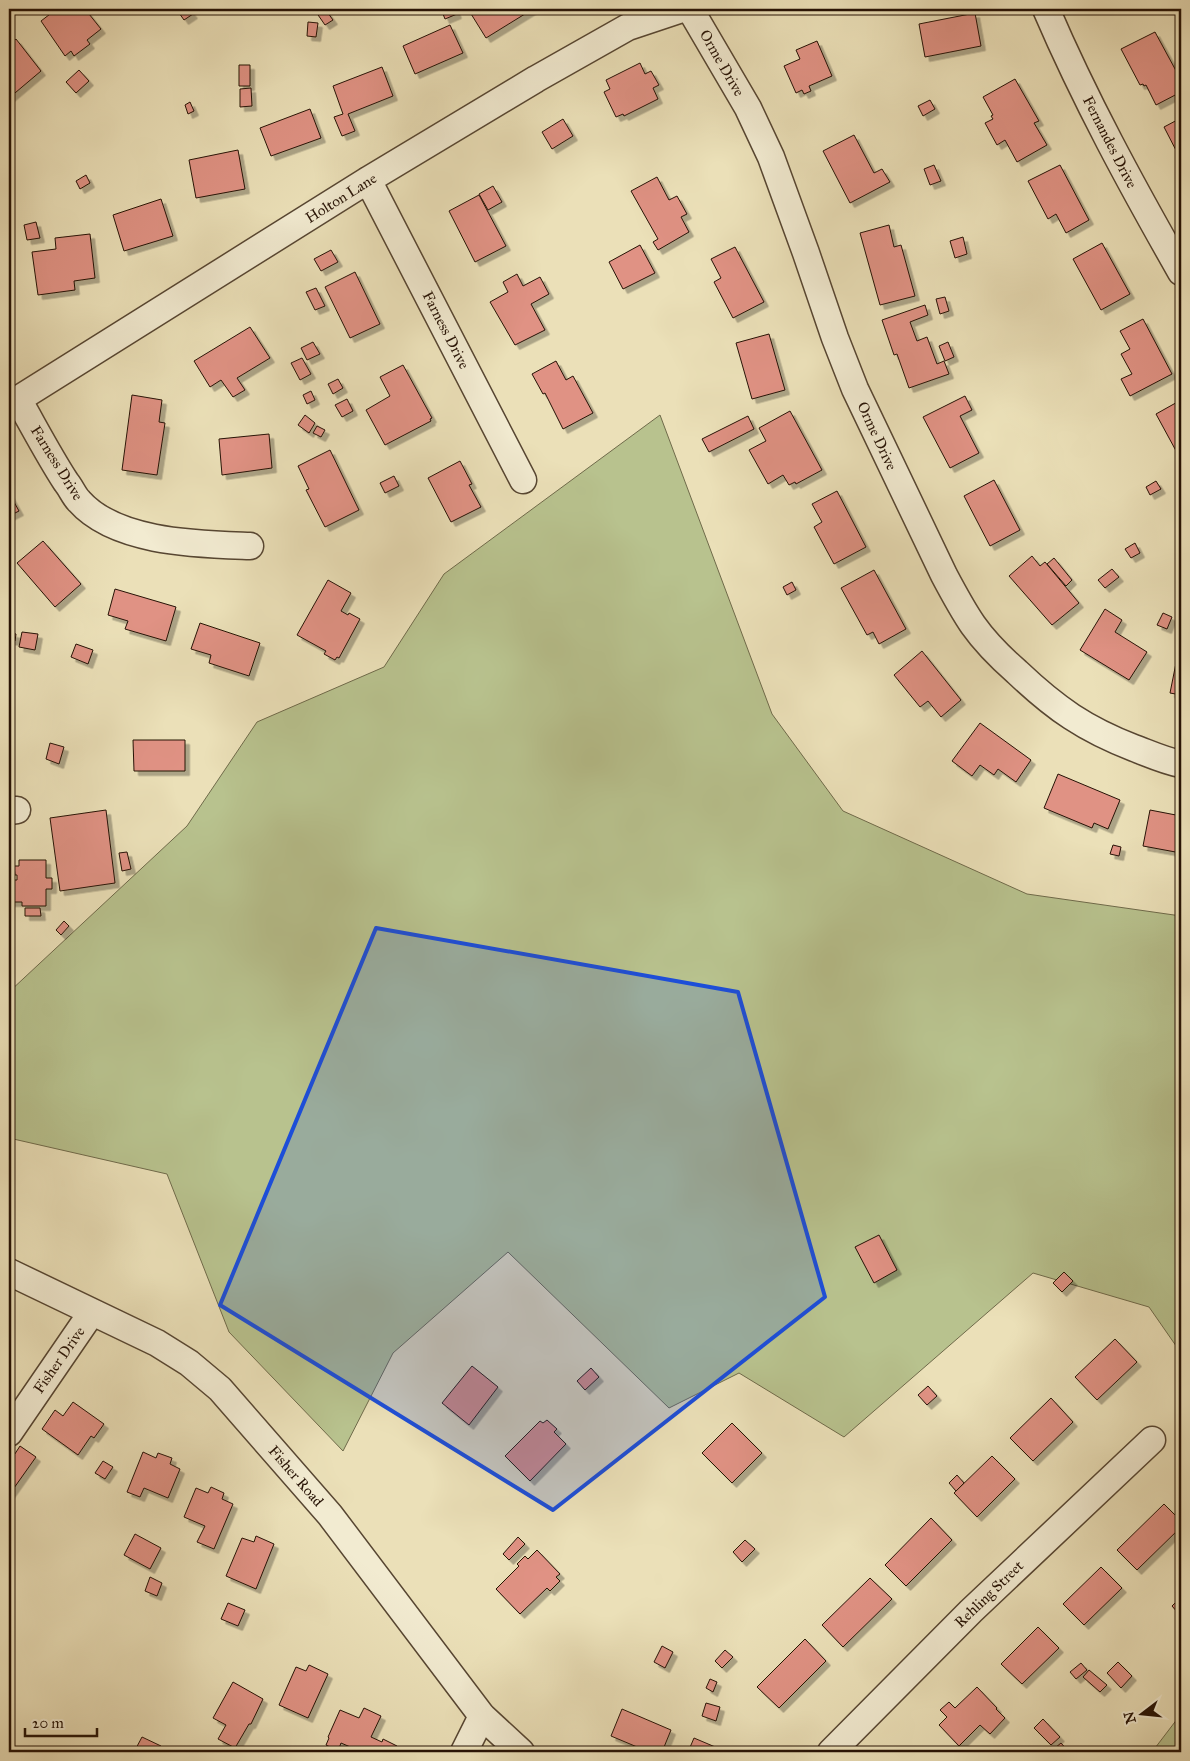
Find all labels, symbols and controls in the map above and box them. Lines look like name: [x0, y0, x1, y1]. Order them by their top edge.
street label: Orme Drive: [696, 27, 748, 99]
street label: Fernandes Drive: [1079, 93, 1141, 191]
street label: Holton Lane: [302, 169, 380, 227]
street label: Farness Drive: [419, 288, 473, 372]
street label: Orme Drive: [853, 399, 901, 473]
street label: Farness Drive: [27, 422, 87, 504]
street label: Fisher Drive: [29, 1323, 89, 1397]
street label: Fisher Road: [265, 1442, 328, 1510]
street label: Rehling Street: [951, 1556, 1028, 1631]
north arrow: [1118, 1688, 1168, 1738]
scale bar: [25, 1706, 98, 1738]
text: N: [1120, 1709, 1140, 1725]
text: 20 m: [32, 1714, 64, 1732]

